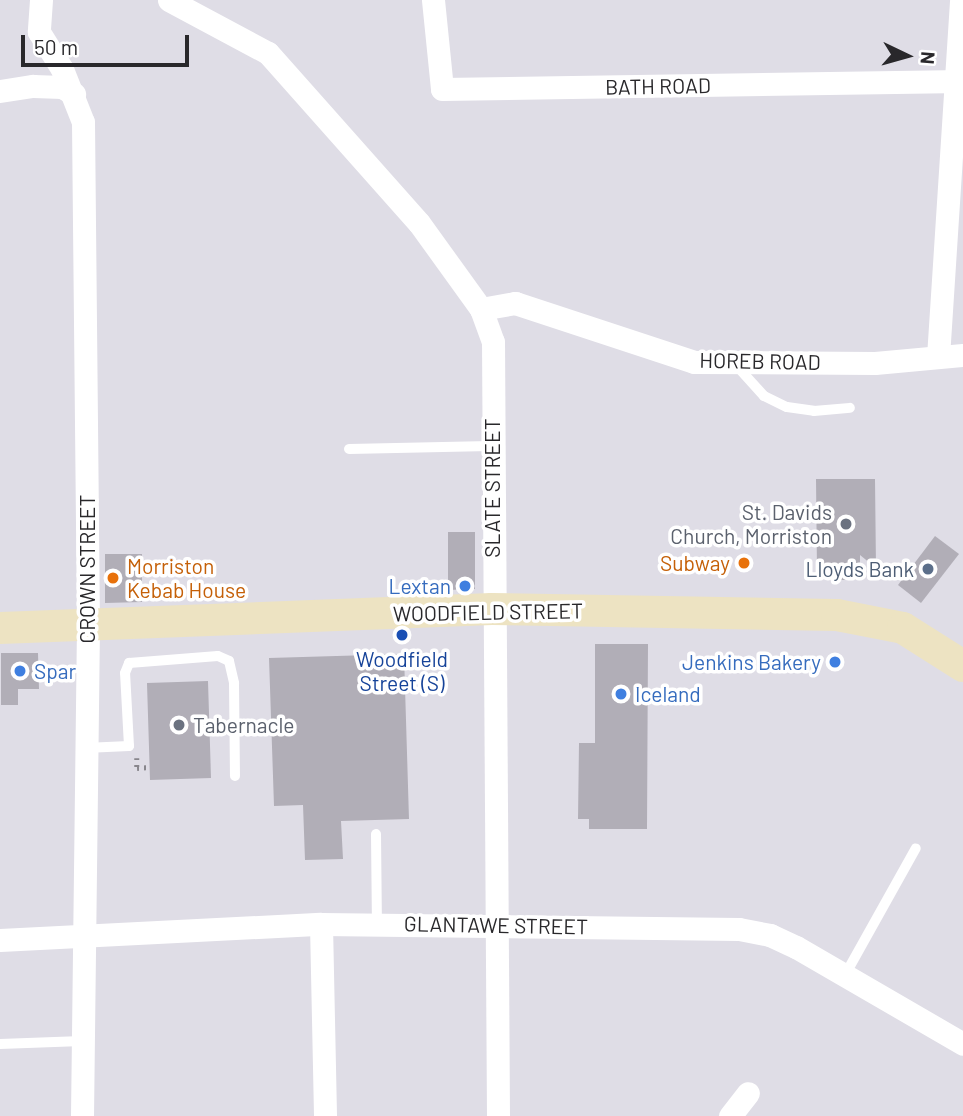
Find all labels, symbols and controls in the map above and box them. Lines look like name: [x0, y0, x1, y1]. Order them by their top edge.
scale bar: [24, 21, 192, 65]
north arrow: [872, 21, 942, 91]
text: 50 m: [34, 34, 78, 59]
text: N: [916, 51, 940, 65]
street label: BATH ROAD: [605, 72, 711, 100]
street label: HOREB ROAD: [699, 347, 821, 375]
street label: SLATE STREET: [479, 418, 505, 558]
street label: CROWN STREET: [74, 494, 100, 644]
place label: St. Davids Church, Morriston: [670, 499, 832, 549]
marker: St. Davids Church, Morriston: [838, 516, 854, 532]
place label: Subway: [660, 550, 730, 576]
place label: Morriston Kebab House: [127, 553, 246, 603]
marker: Subway: [736, 555, 752, 571]
place label: Lloyds Bank: [806, 556, 914, 582]
marker: Lloyds Bank: [920, 561, 936, 577]
marker: Morriston Kebab House: [105, 570, 121, 586]
place label: Lextan: [388, 573, 451, 599]
marker: Lextan: [457, 578, 473, 594]
street label: WOODFIELD STREET: [393, 598, 583, 626]
marker: Woodfield Street (S): [394, 627, 410, 643]
place label: Woodfield Street (S): [356, 646, 448, 696]
place label: Jenkins Bakery: [682, 649, 821, 675]
marker: Jenkins Bakery: [827, 654, 843, 670]
place label: Spar: [34, 658, 76, 684]
marker: Spar: [12, 663, 28, 679]
place label: Iceland: [635, 681, 701, 707]
marker: Iceland: [613, 686, 629, 702]
place label: Tabernacle: [193, 712, 295, 738]
marker: Tabernacle: [171, 717, 187, 733]
street label: GLANTAWE STREET: [404, 911, 588, 939]

